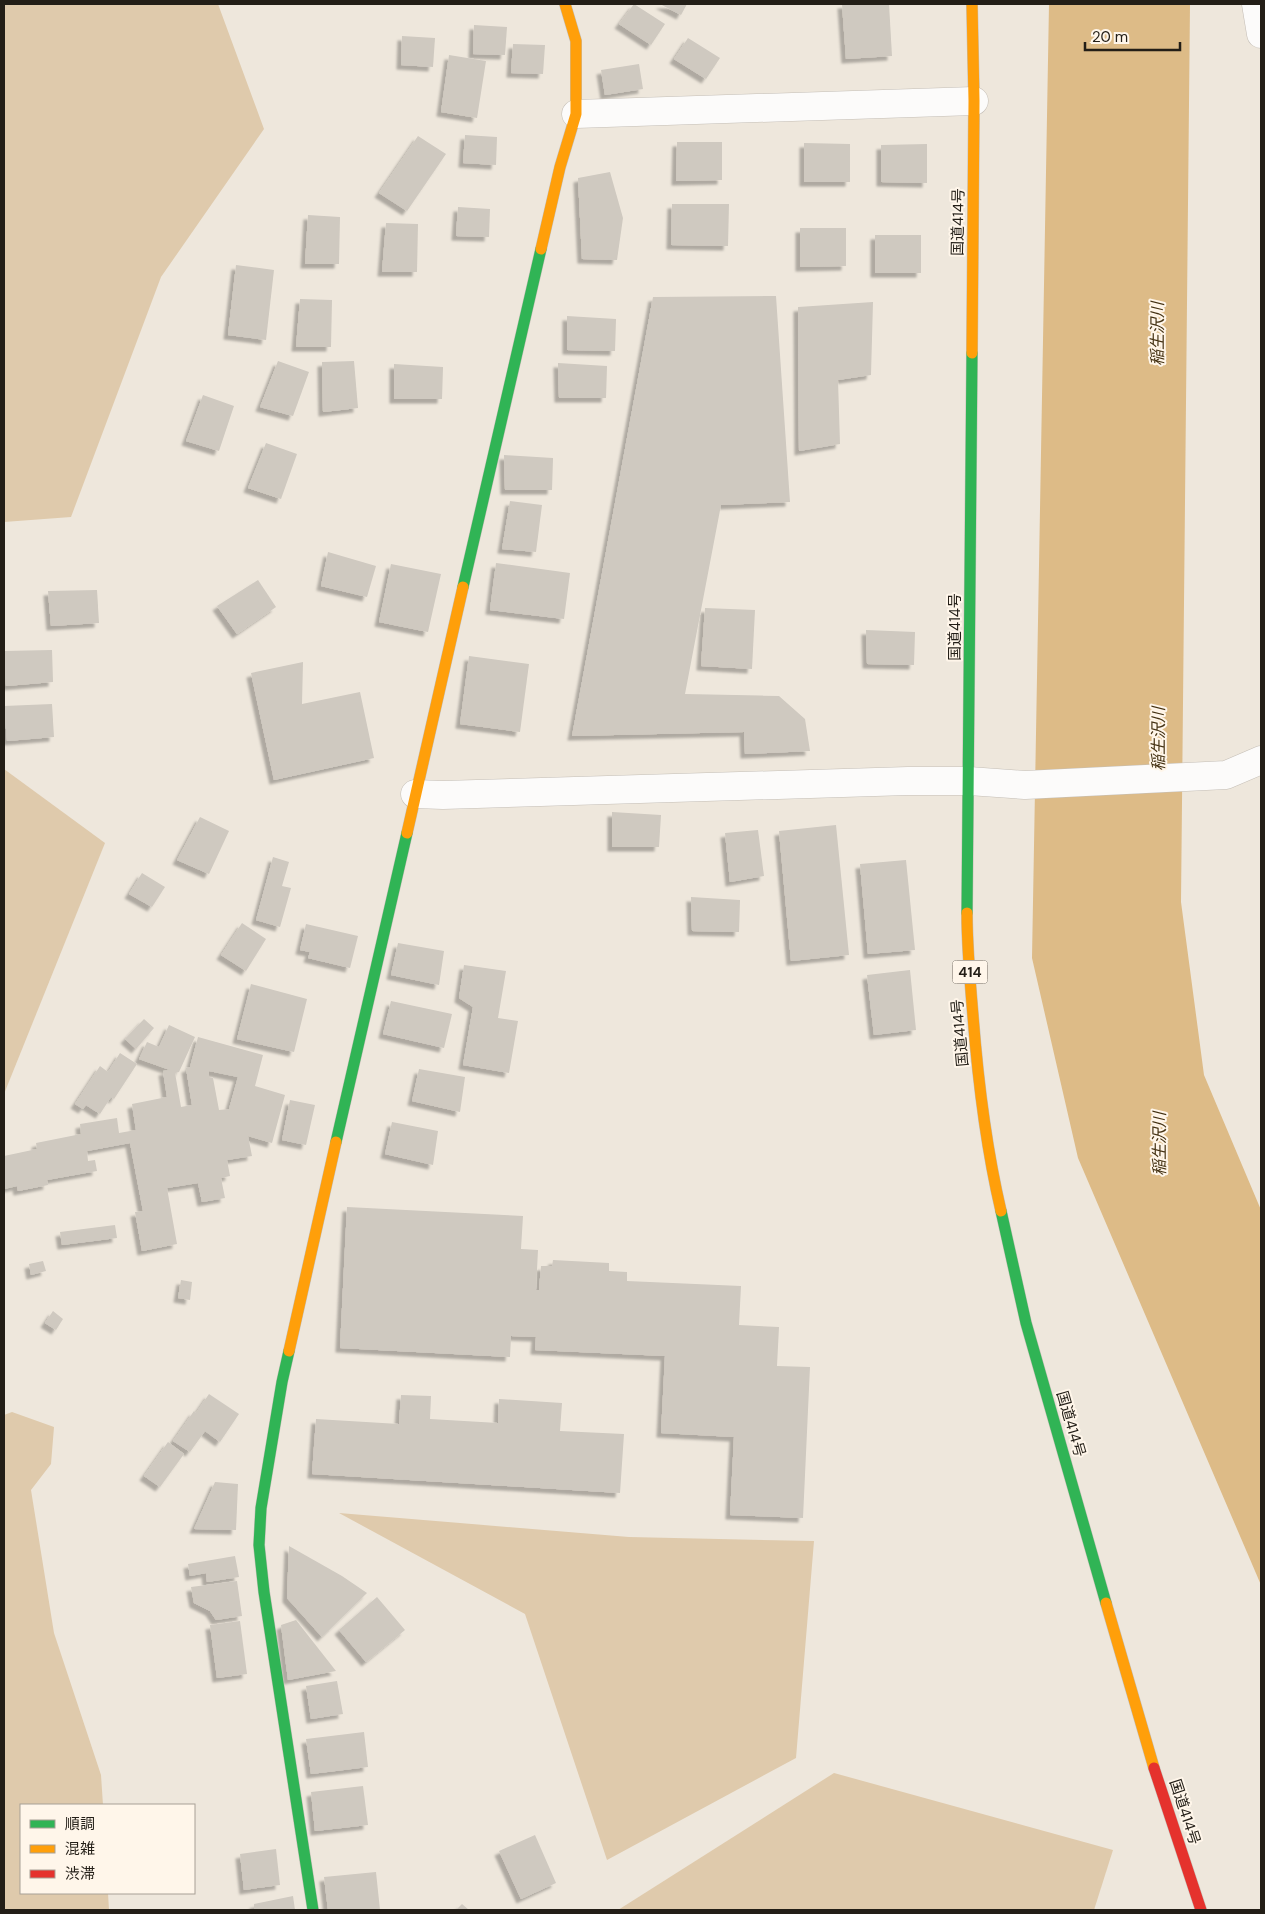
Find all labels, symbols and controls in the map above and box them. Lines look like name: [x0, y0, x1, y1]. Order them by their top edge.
scale bar: [1085, 20, 1180, 52]
text: 20 m: [1092, 27, 1128, 47]
street label: 国道414号: [947, 188, 969, 256]
water label: 稲生沢川: [1147, 300, 1168, 366]
street label: 国道414号: [945, 593, 965, 661]
water label: 稲生沢川: [1148, 705, 1169, 771]
road number: 414: [952, 960, 988, 984]
street label: 国道414号: [947, 998, 973, 1068]
water label: 稲生沢川: [1149, 1110, 1170, 1176]
street label: 国道414号: [1052, 1389, 1090, 1459]
street label: 国道414号: [1165, 1777, 1205, 1847]
legend: [20, 1804, 195, 1894]
text: 順調: [65, 1814, 95, 1834]
text: 混雑: [65, 1839, 95, 1859]
text: 渋滞: [65, 1864, 95, 1884]

